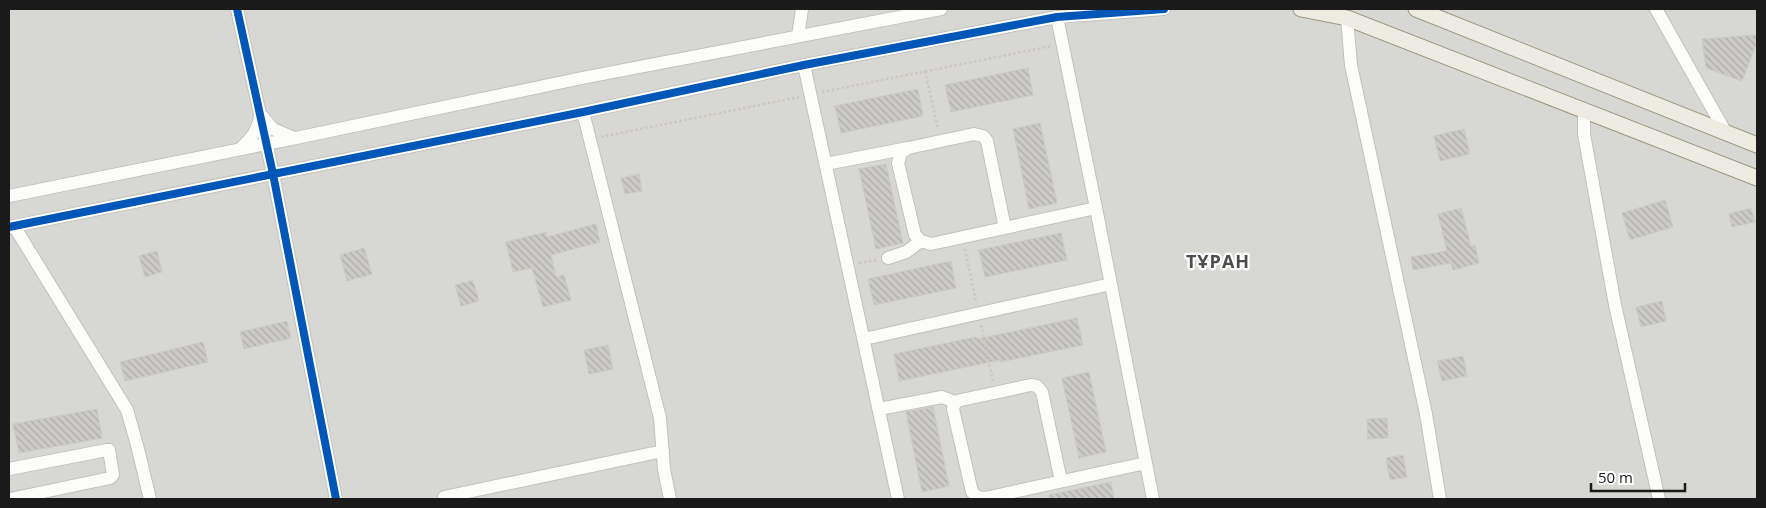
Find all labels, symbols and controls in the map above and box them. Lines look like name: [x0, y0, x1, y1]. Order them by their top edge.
district label: ТҰРАН: [1186, 249, 1250, 273]
scale bar: [1591, 460, 1685, 492]
text: 50 m: [1598, 467, 1633, 487]

